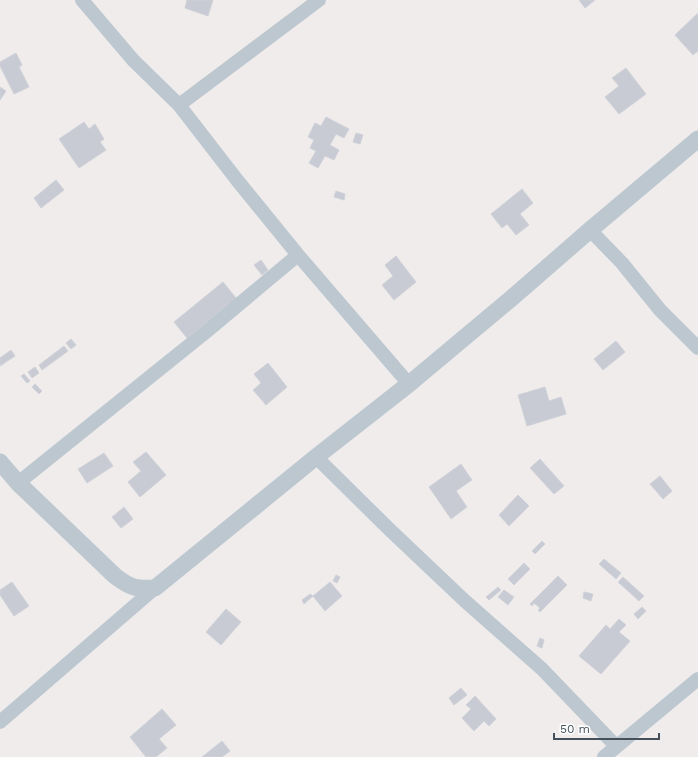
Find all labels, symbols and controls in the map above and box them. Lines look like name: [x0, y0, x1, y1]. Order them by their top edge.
scale bar: [554, 715, 659, 741]
text: 50 m: [560, 722, 590, 736]

